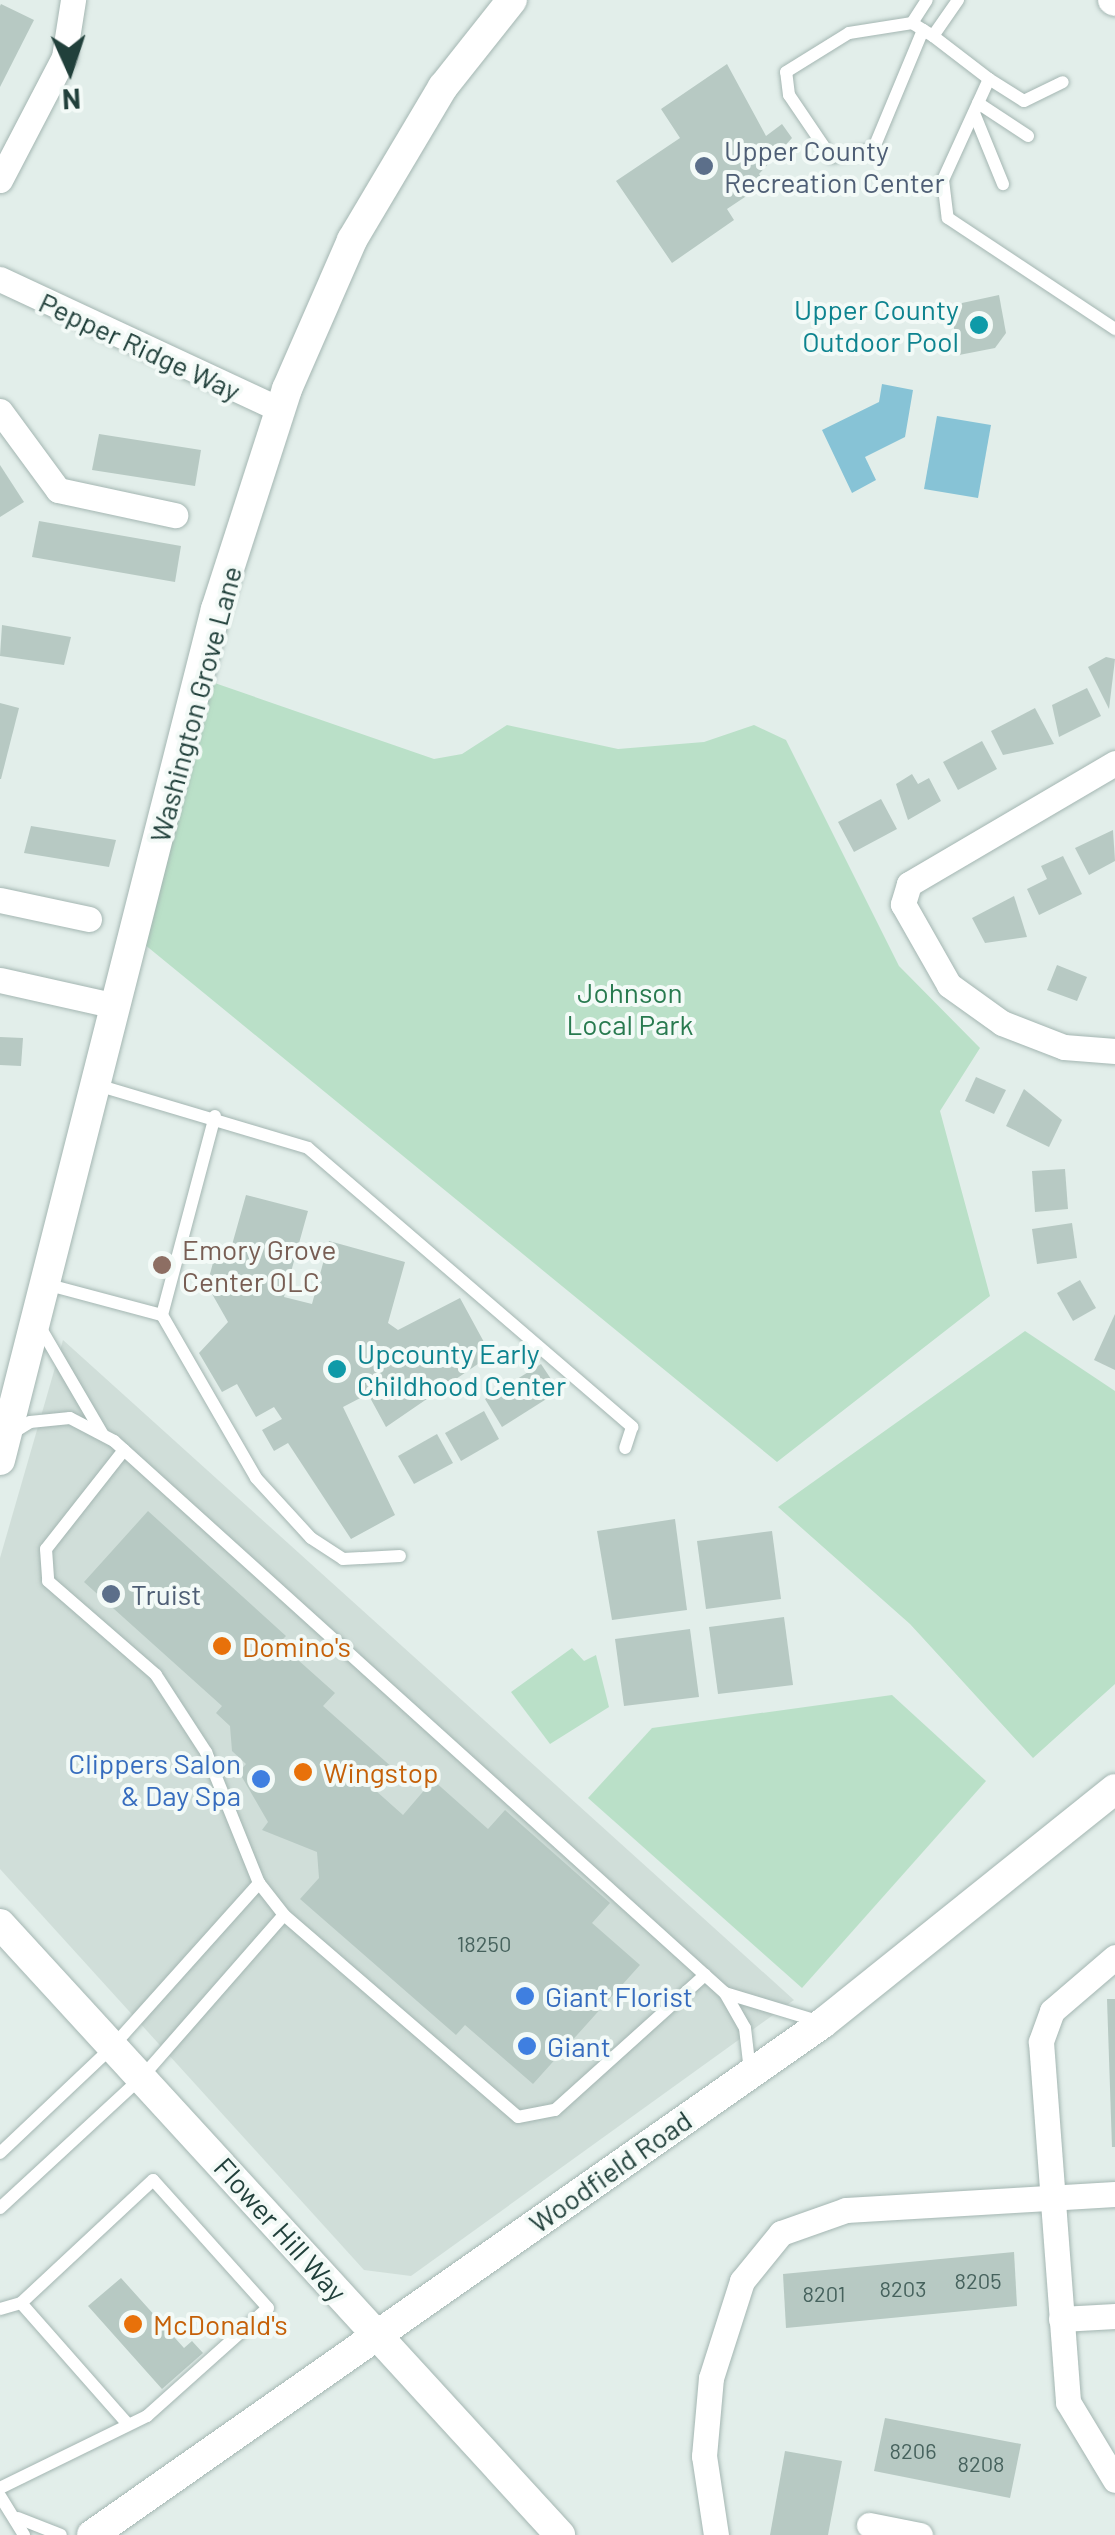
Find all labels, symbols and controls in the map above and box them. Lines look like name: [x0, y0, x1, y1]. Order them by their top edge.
north arrow: [20, 20, 120, 120]
text: N: [61, 82, 82, 117]
place label: Upper County Recreation Center: [724, 133, 945, 199]
marker: Upper County Recreation Center: [693, 155, 715, 177]
street label: Pepper Ridge Way: [34, 285, 246, 407]
place label: Upper County Outdoor Pool: [794, 292, 959, 358]
marker: Upper County Outdoor Pool: [968, 314, 990, 336]
street label: Washington Grove Lane: [142, 562, 248, 846]
park label: Johnson Local Park: [566, 975, 694, 1041]
place label: Emory Grove Center OLC: [182, 1232, 336, 1298]
marker: Emory Grove Center OLC: [151, 1254, 173, 1276]
place label: Upcounty Early Childhood Center: [357, 1336, 566, 1402]
marker: Upcounty Early Childhood Center: [326, 1358, 348, 1380]
place label: Truist: [131, 1577, 201, 1611]
marker: Truist: [100, 1583, 122, 1605]
place label: Domino's: [242, 1629, 351, 1663]
marker: Domino's: [211, 1635, 233, 1657]
place label: Clippers Salon & Day Spa: [68, 1746, 241, 1812]
place label: Wingstop: [323, 1755, 439, 1789]
marker: Wingstop: [292, 1761, 314, 1783]
marker: Clippers Salon & Day Spa: [250, 1768, 272, 1790]
house number: 18250: [457, 1931, 511, 1957]
place label: Giant Florist: [545, 1979, 693, 2013]
marker: Giant Florist: [514, 1985, 536, 2007]
place label: Giant: [547, 2029, 611, 2063]
marker: Giant: [516, 2035, 538, 2057]
street label: Woodfield Road: [522, 2103, 698, 2239]
street label: Flower Hill Way: [208, 2150, 354, 2308]
house number: 8205: [955, 2268, 1001, 2294]
house number: 8203: [879, 2276, 927, 2302]
house number: 8201: [803, 2281, 845, 2307]
place label: McDonald's: [153, 2307, 288, 2341]
marker: McDonald's: [122, 2313, 144, 2335]
house number: 8206: [889, 2438, 937, 2464]
house number: 8208: [957, 2451, 1005, 2477]

